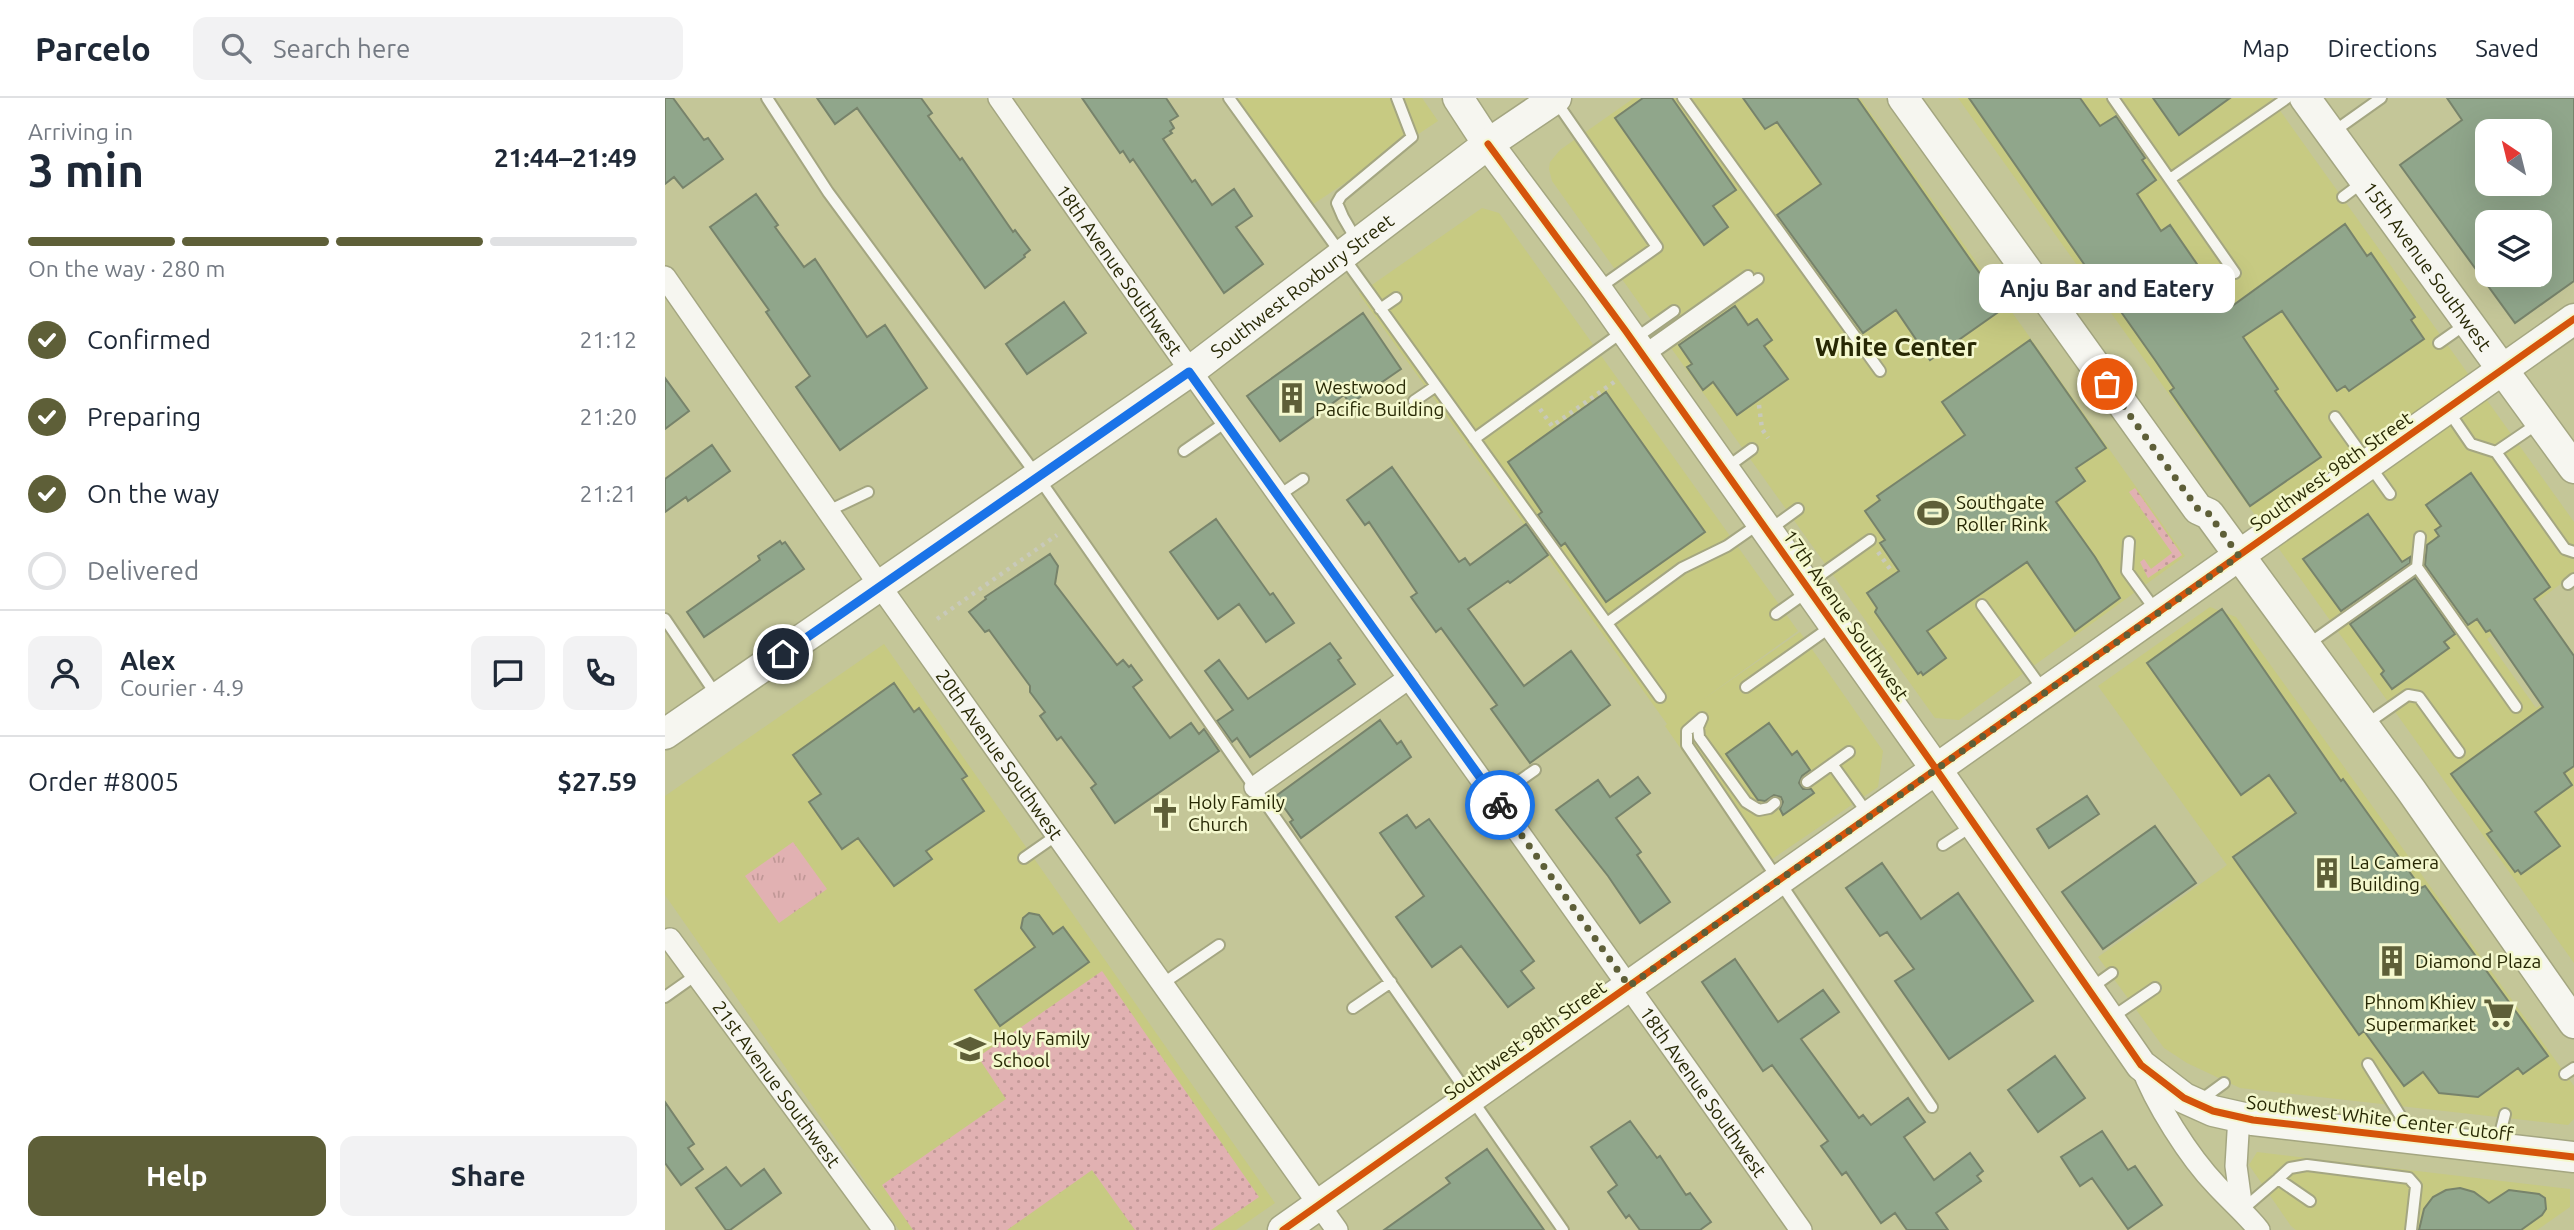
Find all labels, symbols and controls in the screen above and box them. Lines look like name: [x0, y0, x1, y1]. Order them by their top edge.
search box: [193, 17, 683, 80]
icon: search: [217, 29, 255, 67]
text: Parcelo: [35, 30, 151, 67]
text: Search here: [273, 34, 410, 63]
text: Map: [2242, 35, 2289, 62]
text: Directions: [2327, 35, 2437, 62]
text: Saved: [2475, 35, 2539, 62]
text: Arriving in: [28, 119, 133, 144]
north arrow: [2475, 119, 2551, 196]
map controls: [2475, 119, 2552, 287]
text: 21:44–21:49: [494, 143, 637, 172]
text: 3 min: [28, 144, 144, 196]
street label: 15th Avenue Southwest: [2359, 177, 2496, 356]
street label: 18th Avenue Southwest: [1052, 180, 1187, 360]
street label: Southwest Roxbury Street: [1206, 209, 1398, 363]
button: layers: [2475, 210, 2552, 287]
text: On the way · 280 m: [28, 256, 225, 281]
callout: Anju Bar and Eatery: [1979, 265, 2235, 314]
text: Anju Bar and Eatery: [2000, 276, 2214, 301]
icon: check: [28, 321, 66, 359]
text: Confirmed: [87, 325, 211, 354]
text: 21:12: [579, 327, 637, 352]
district label: White Center: [1815, 332, 1977, 361]
pin: [2077, 354, 2137, 414]
icon: bag: [2088, 365, 2126, 403]
place label: Westwood Pacific Building: [1315, 376, 1444, 420]
building icon: Westwood Pacific Building: [1275, 381, 1309, 415]
icon: check: [28, 398, 66, 436]
text: Preparing: [87, 402, 201, 431]
text: 21:20: [579, 404, 637, 429]
street label: Southwest 98th Street: [2246, 406, 2417, 535]
icon: check: [28, 475, 66, 513]
text: On the way: [87, 479, 219, 508]
text: 21:21: [579, 481, 637, 506]
place label: Southgate Roller Rink: [1956, 491, 2048, 535]
sports icon: Southgate Roller Rink: [1916, 496, 1950, 530]
street label: 17th Avenue Southwest: [1779, 525, 1914, 705]
text: Delivered: [87, 556, 199, 585]
pin: [753, 624, 813, 684]
icon: home: [764, 635, 802, 673]
button: person: [28, 636, 102, 710]
button: chat: [471, 636, 545, 710]
button: phone: [563, 636, 637, 710]
text: Alex: [120, 646, 175, 675]
street label: 20th Avenue Southwest: [932, 665, 1068, 844]
text: Courier · 4.9: [120, 675, 244, 700]
text: Order #8005: [28, 767, 179, 796]
text: $27.59: [557, 767, 637, 796]
courier: [1465, 770, 1535, 840]
icon: bike: [1481, 786, 1519, 824]
place label: Holy Family Church: [1188, 791, 1285, 835]
church icon: Holy Family Church: [1148, 796, 1182, 830]
place label: La Camera Building: [2350, 851, 2439, 895]
building icon: La Camera Building: [2310, 856, 2344, 890]
building icon: Diamond Plaza: [2375, 944, 2409, 978]
place label: Diamond Plaza: [2415, 950, 2541, 972]
street label: Southwest 98th Street: [1440, 975, 1611, 1104]
place label: Phnom Khiev Supermarket: [2364, 991, 2477, 1035]
street label: 21st Avenue Southwest: [708, 996, 845, 1172]
supermarket icon: Phnom Khiev Supermarket: [2482, 996, 2516, 1030]
street label: 18th Avenue Southwest: [1635, 1002, 1771, 1182]
place label: Holy Family School: [993, 1027, 1090, 1071]
school or university icon: Holy Family School: [953, 1032, 987, 1066]
street label: Southwest White Center Cutoff: [2245, 1091, 2515, 1145]
button: Help: [28, 1136, 326, 1216]
button: Share: [340, 1136, 637, 1216]

